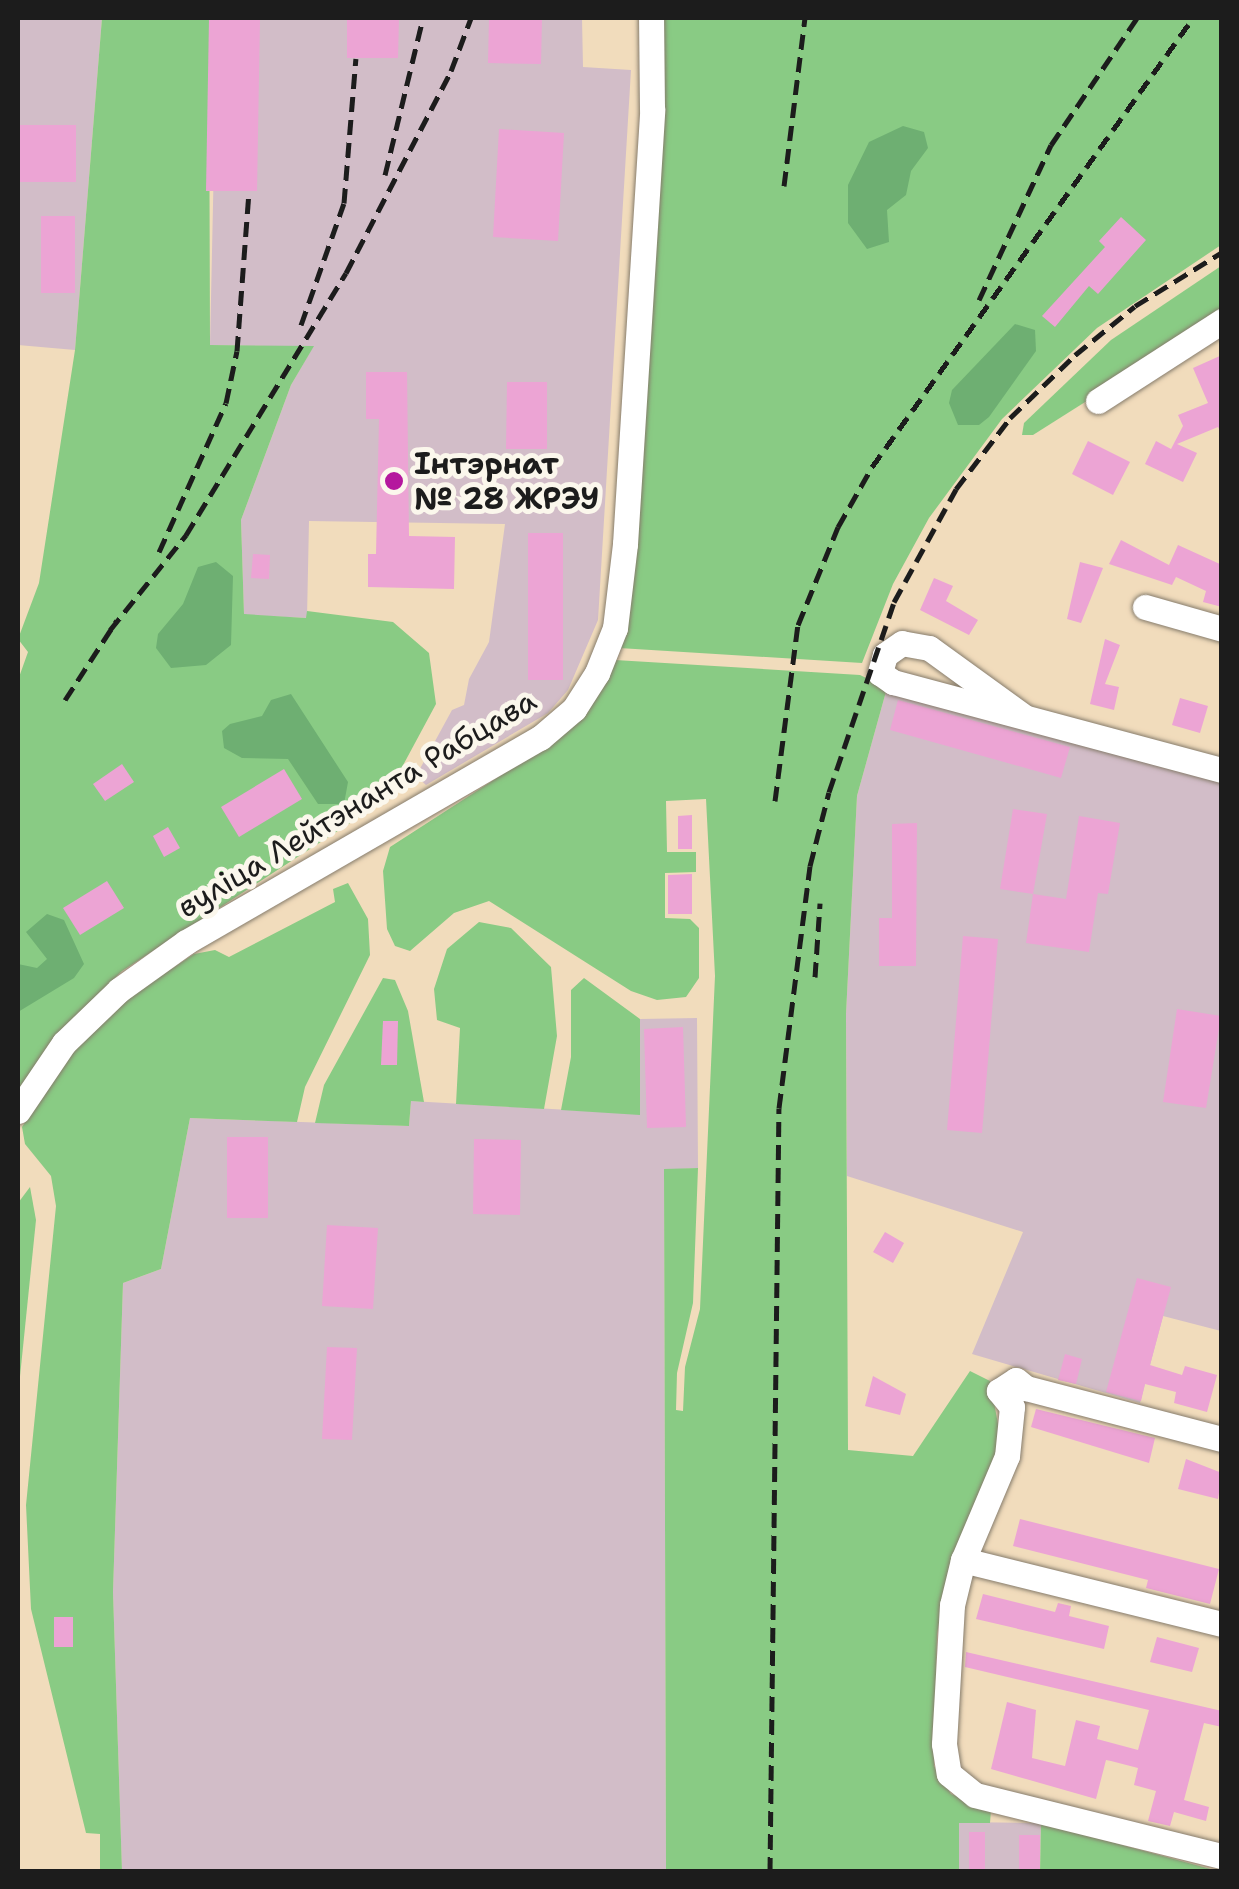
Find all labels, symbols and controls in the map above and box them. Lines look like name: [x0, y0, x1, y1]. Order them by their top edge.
place label: Інтэрнат № 28 ЖРЭУ: [414, 446, 599, 516]
marker: Інтэрнат № 28 ЖРЭУ: [383, 470, 405, 492]
street label: вуліца Лейтэнанта Рабцава: [171, 682, 543, 926]

